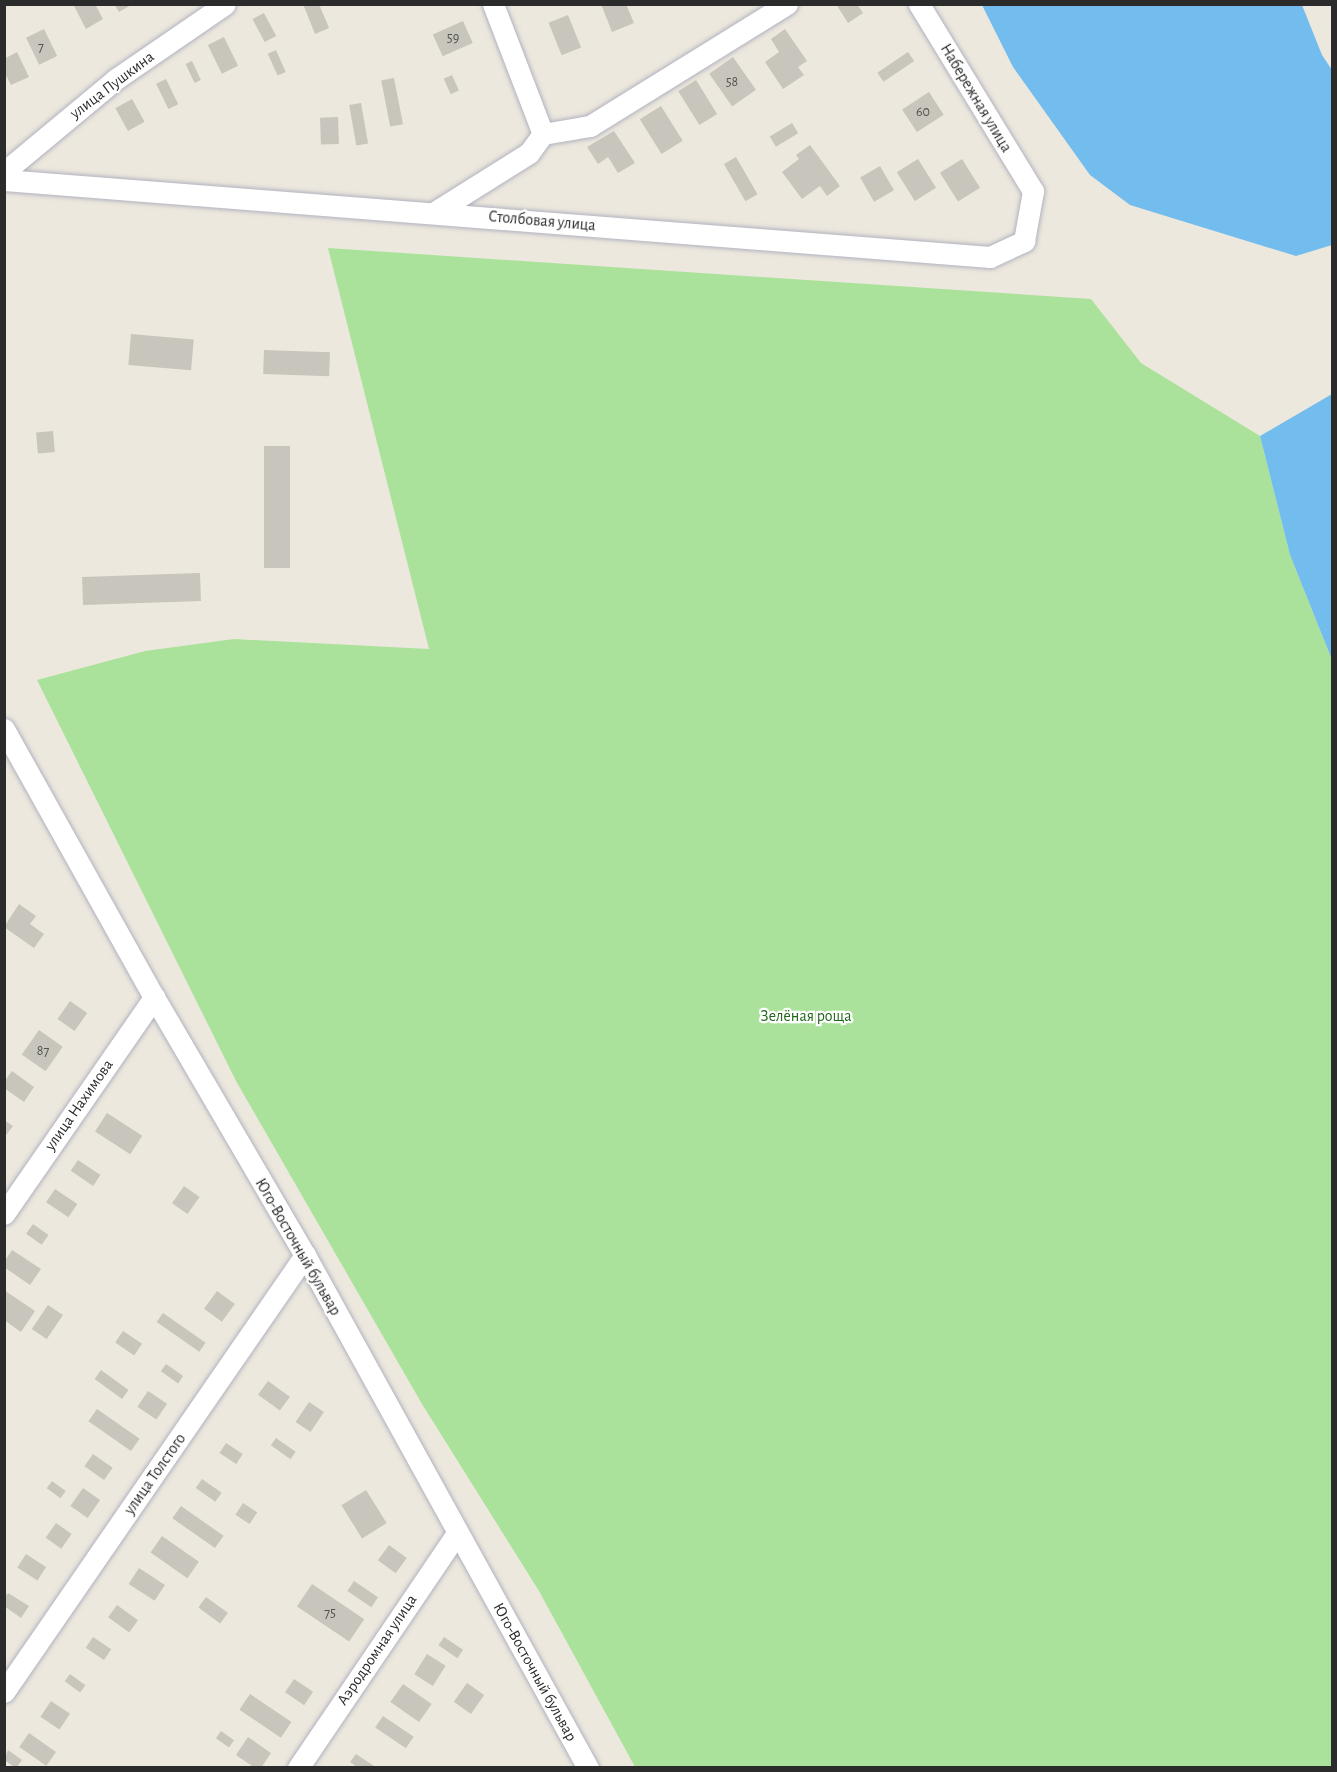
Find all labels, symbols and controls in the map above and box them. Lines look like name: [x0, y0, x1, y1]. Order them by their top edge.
house number: 59: [447, 30, 459, 46]
house number: 7: [38, 39, 44, 55]
street label: Набережная улица: [936, 40, 1016, 156]
street label: улица Пушкина: [66, 47, 158, 123]
house number: 58: [726, 74, 738, 90]
house number: 60: [916, 104, 930, 120]
street label: Столбовая улица: [488, 207, 596, 235]
park label: Зелёная роща: [761, 1006, 851, 1026]
house number: 87: [37, 1043, 49, 1059]
street label: улица Нахимова: [41, 1056, 117, 1154]
street label: Юго-Восточный бульвар: [251, 1175, 345, 1319]
street label: улица Толстого: [120, 1430, 190, 1518]
street label: Аэродромная улица: [333, 1591, 421, 1709]
street label: Юго-Восточный бульвар: [489, 1599, 581, 1745]
house number: 75: [324, 1605, 336, 1621]

